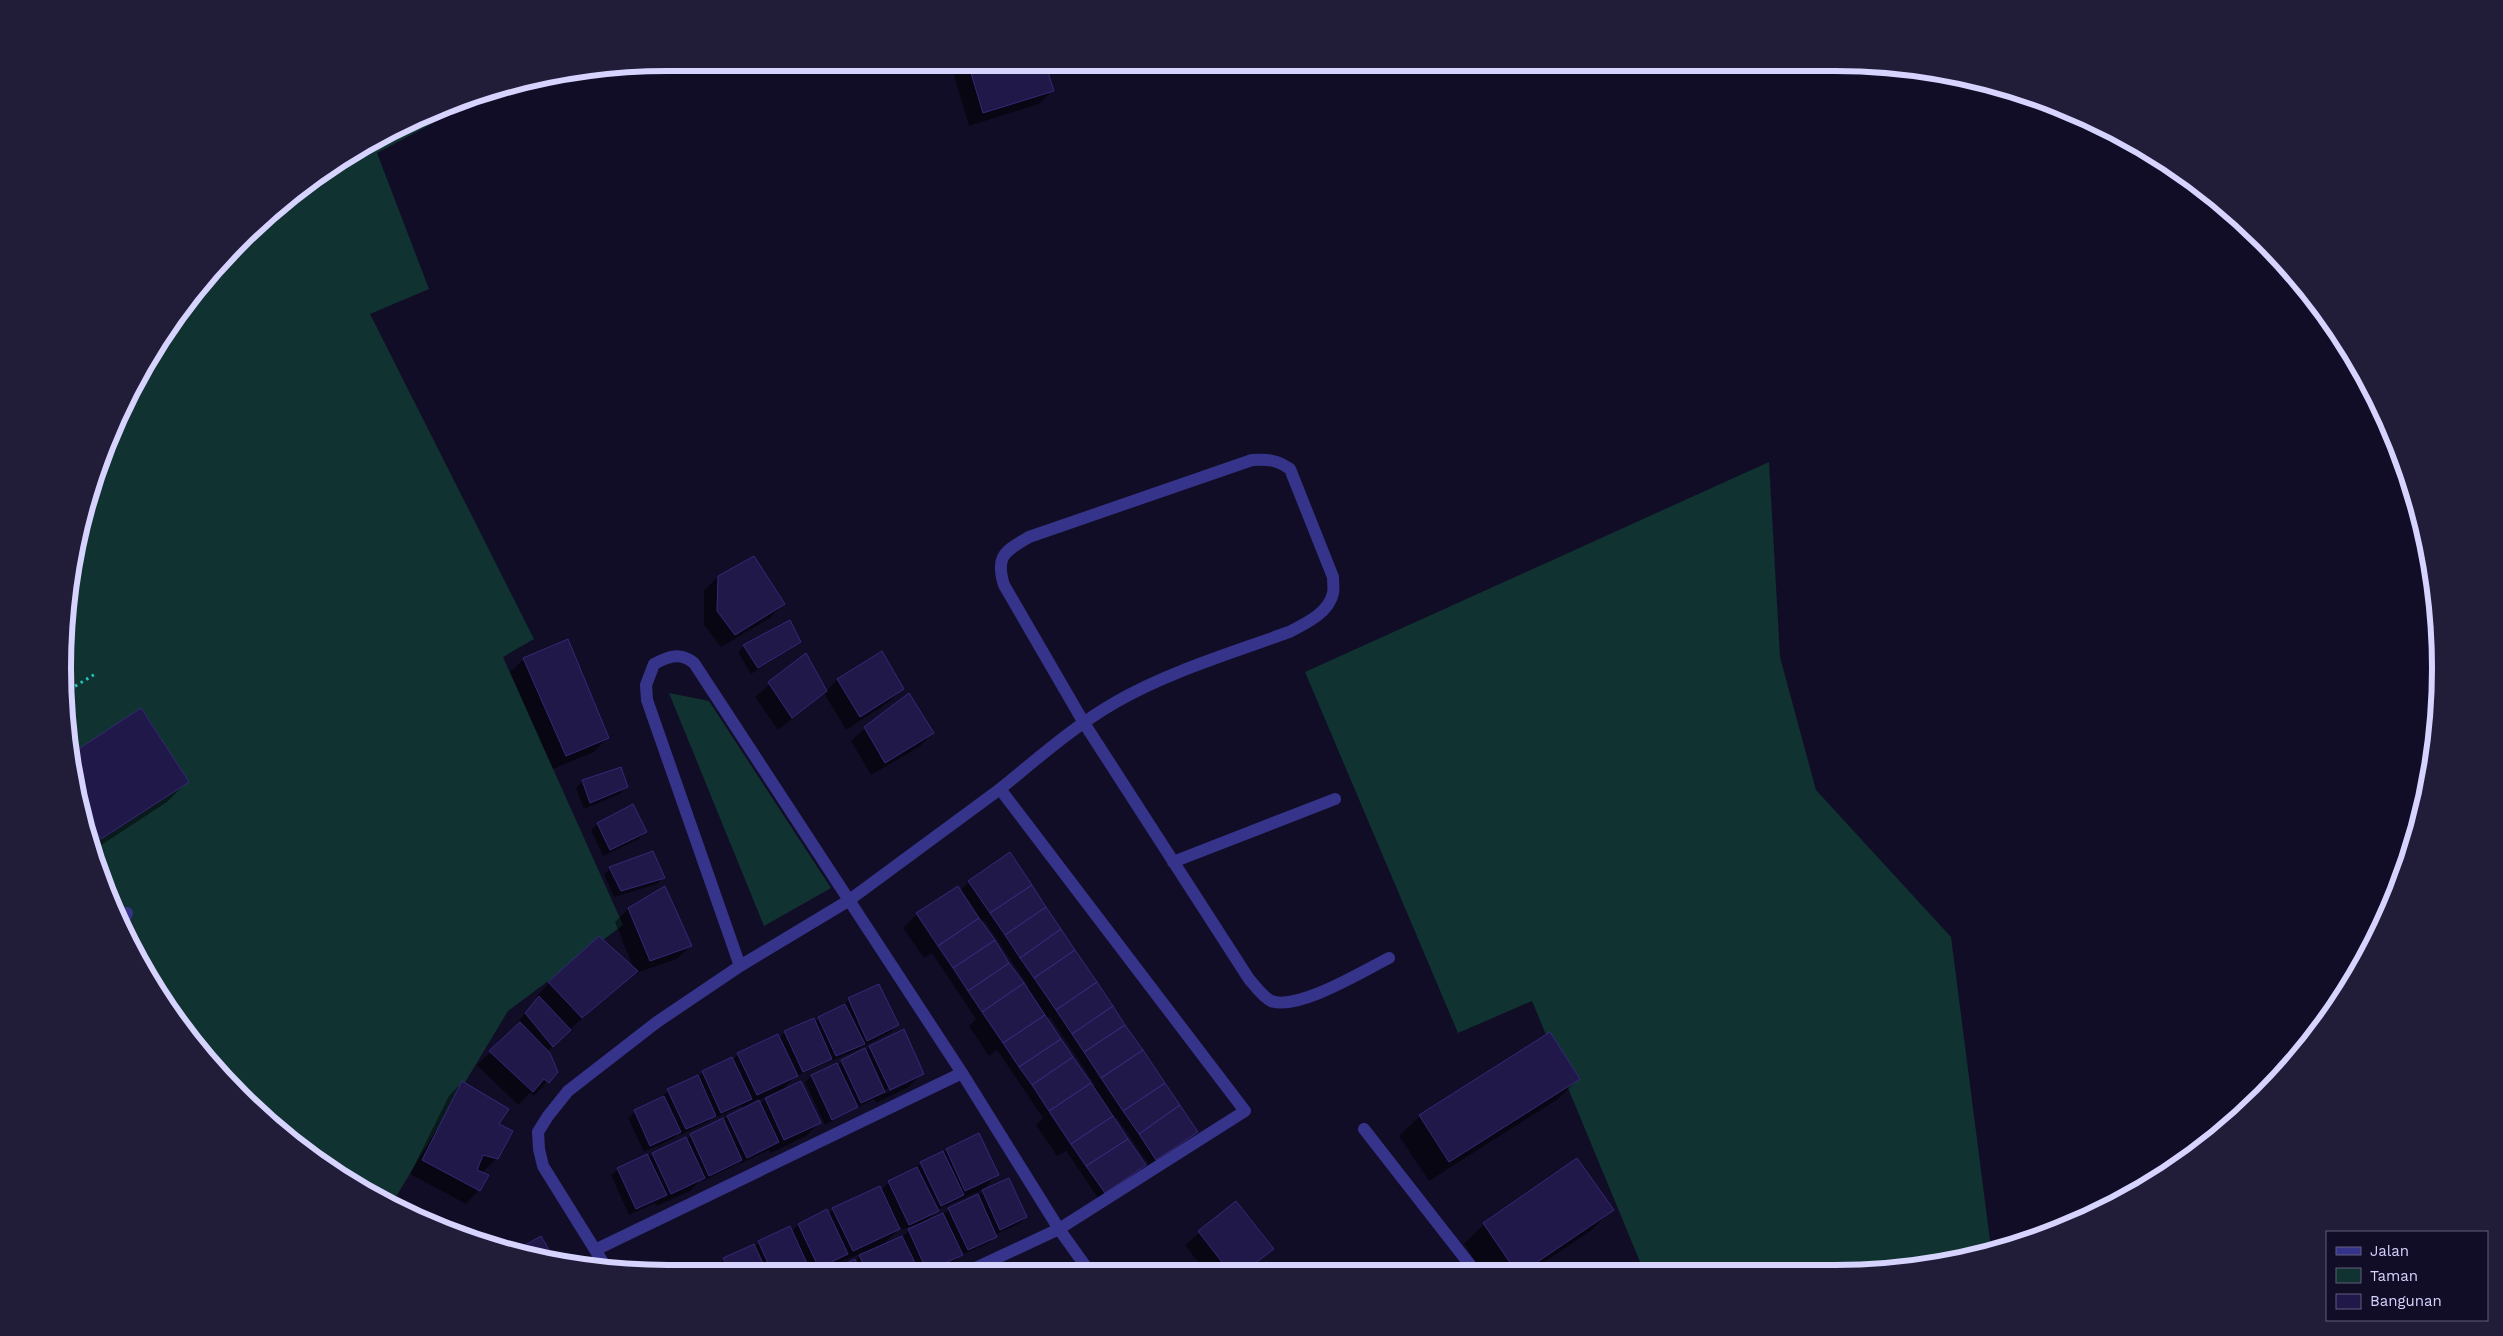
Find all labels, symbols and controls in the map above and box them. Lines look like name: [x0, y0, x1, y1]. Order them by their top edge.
legend: [2326, 1231, 2488, 1321]
text: Jalan: [2370, 1242, 2409, 1260]
text: Taman: [2370, 1267, 2418, 1285]
text: Bangunan: [2370, 1292, 2442, 1310]

